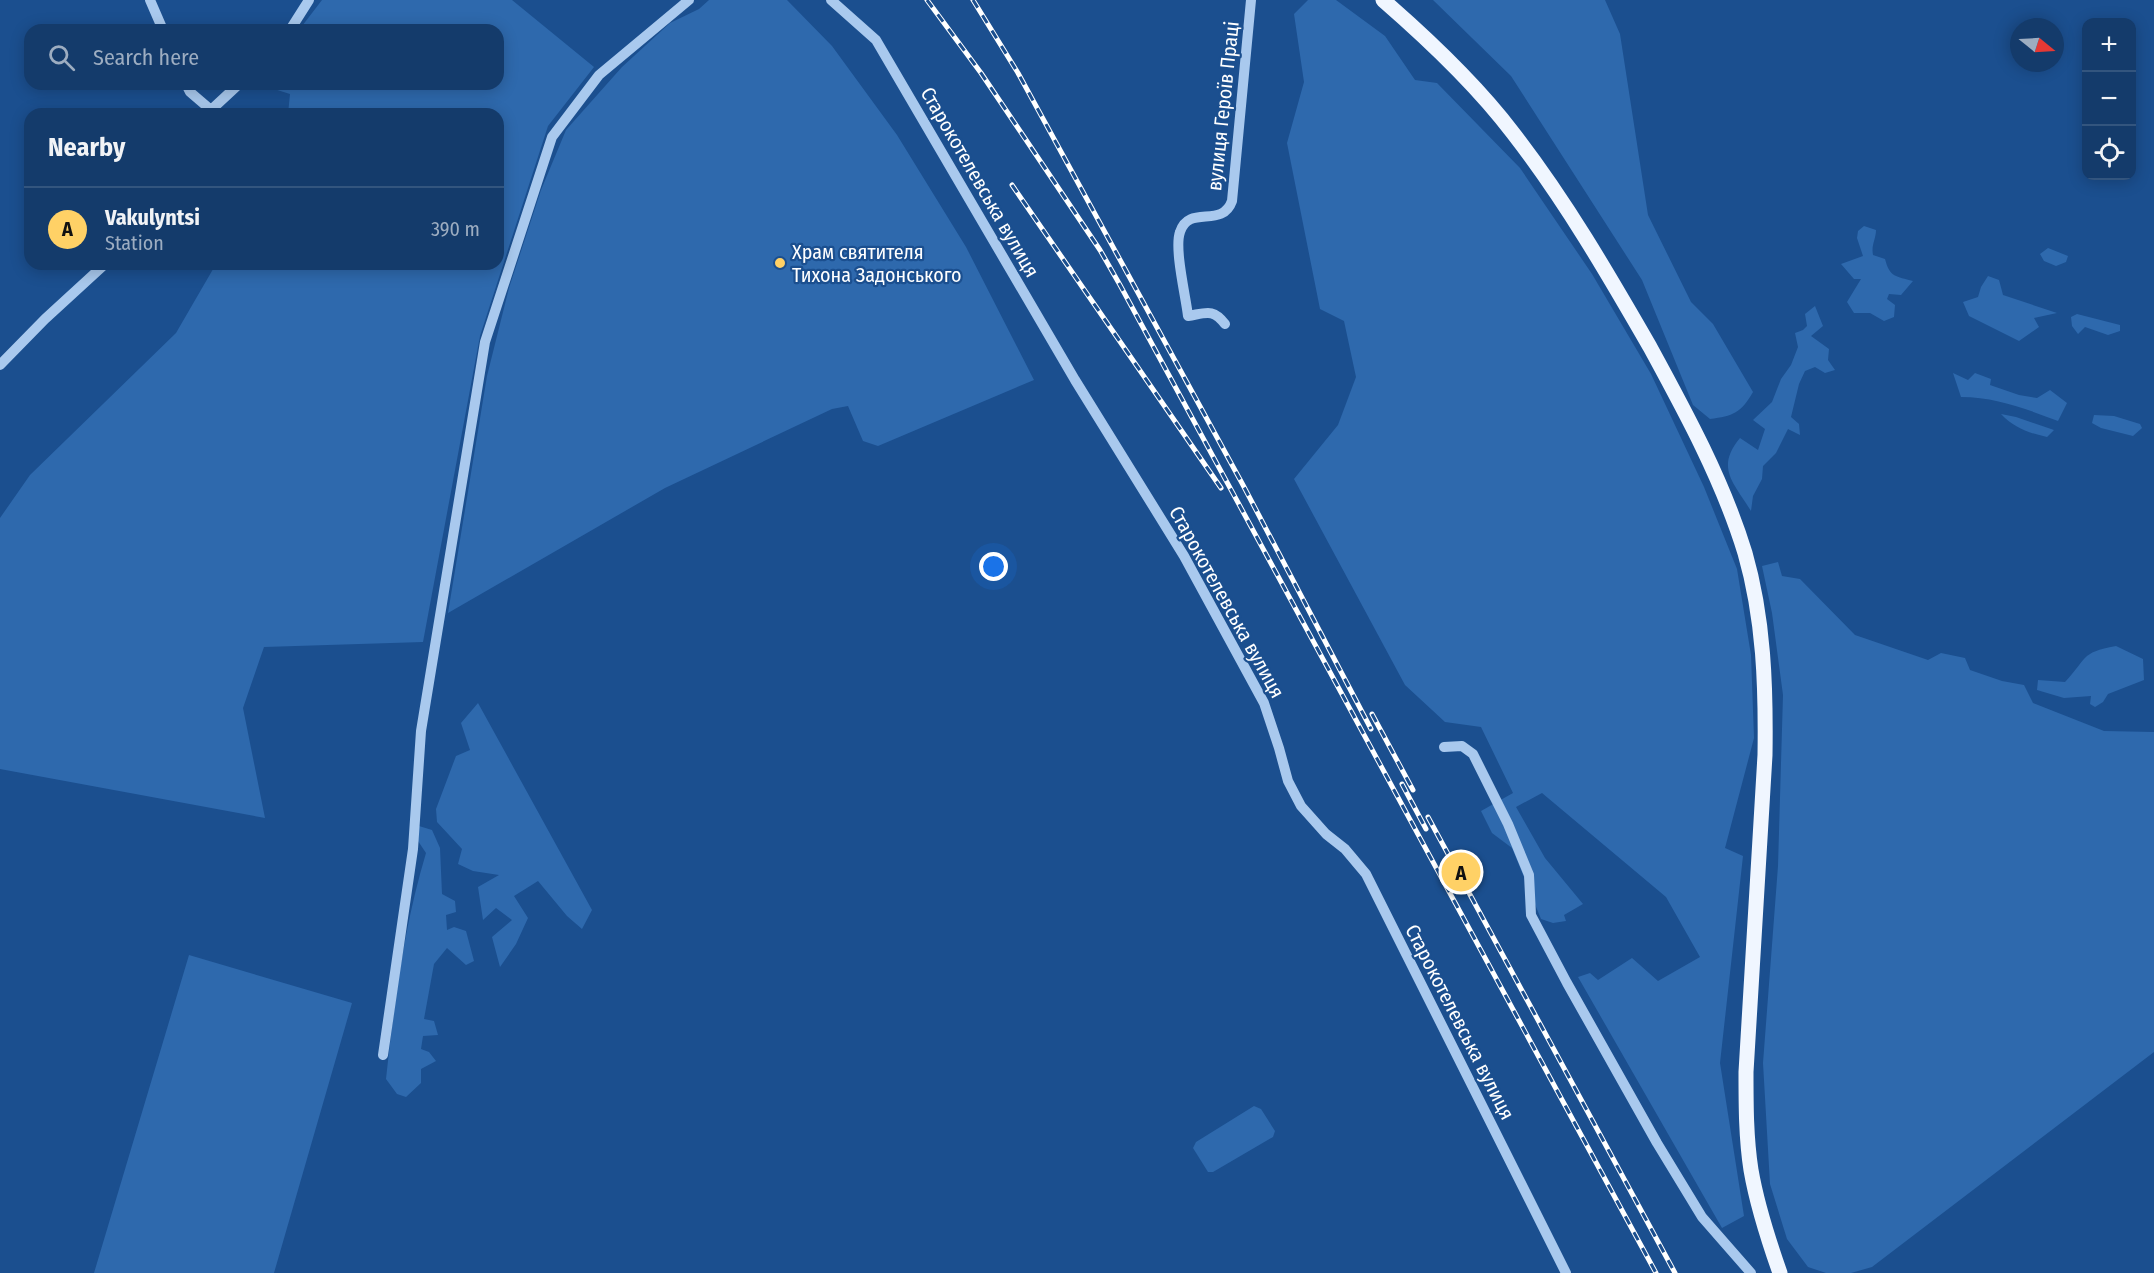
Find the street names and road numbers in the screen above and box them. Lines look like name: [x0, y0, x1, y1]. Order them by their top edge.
street label: вулиця Героїв Праці: [1202, 20, 1244, 192]
street label: Старокотелевська вулиця: [916, 83, 1044, 281]
street label: Старокотелевська вулиця: [1164, 502, 1290, 702]
street label: Старокотелевська вулиця: [1400, 920, 1520, 1124]

